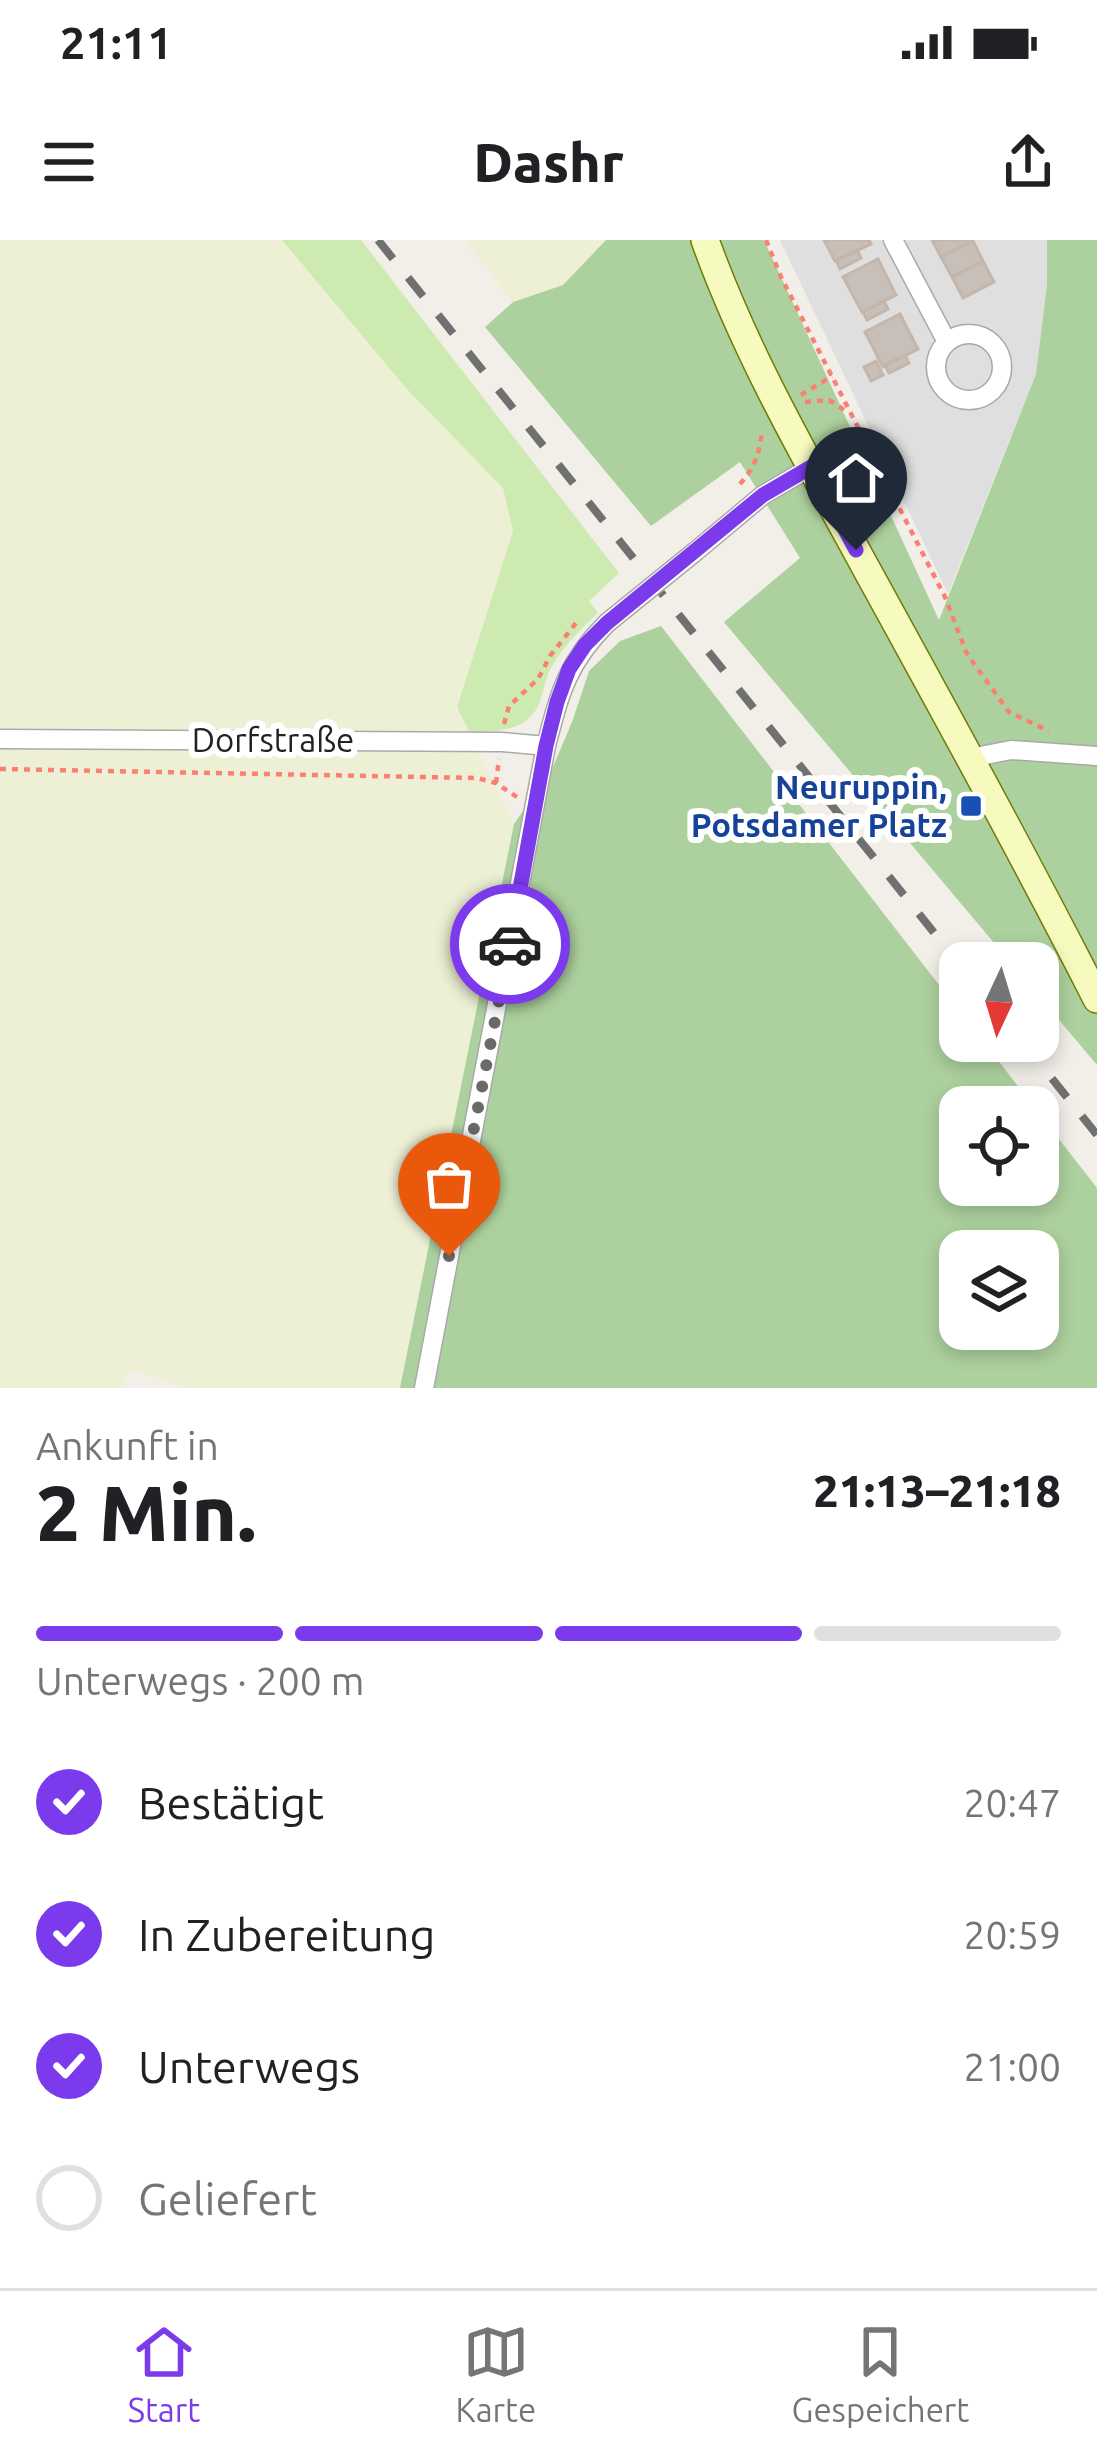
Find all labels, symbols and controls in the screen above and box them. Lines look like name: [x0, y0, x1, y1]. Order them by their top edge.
text: 21:11: [60, 17, 173, 68]
icon: menu: [36, 129, 102, 195]
icon: share: [995, 129, 1061, 195]
text: Dashr: [473, 132, 624, 192]
pin: [805, 427, 907, 550]
icon: home: [823, 445, 889, 511]
street label: Dorfstraße: [192, 721, 354, 758]
place label: Neuruppin, Potsdamer Platz: [691, 768, 947, 843]
marker: Neuruppin, Potsdamer Platz: [958, 793, 984, 819]
courier: [450, 884, 570, 1004]
icon: car: [477, 911, 543, 977]
north arrow: [939, 942, 1059, 1062]
map controls: [939, 942, 1059, 1350]
button: locate: [939, 1086, 1059, 1206]
pin: [398, 1133, 500, 1256]
icon: bag: [416, 1151, 482, 1217]
button: layers: [939, 1230, 1059, 1350]
text: Ankunft in: [36, 1424, 219, 1467]
text: 21:13–21:18: [813, 1465, 1061, 1516]
text: 2 Min.: [36, 1468, 256, 1556]
text: Unterwegs · 200 m: [36, 1659, 364, 1702]
icon: check: [36, 1769, 102, 1835]
text: Bestätigt: [138, 1777, 324, 1828]
text: 20:47: [963, 1781, 1061, 1824]
icon: check: [36, 1901, 102, 1967]
text: In Zubereitung: [138, 1909, 435, 1960]
text: 20:59: [963, 1913, 1061, 1956]
icon: check: [36, 2033, 102, 2099]
text: Unterwegs: [138, 2041, 360, 2092]
text: 21:00: [963, 2045, 1061, 2088]
text: Geliefert: [138, 2173, 317, 2224]
tab: Start: [128, 2319, 200, 2428]
tab: Karte: [456, 2319, 536, 2428]
tab: Gespeichert: [792, 2319, 969, 2428]

